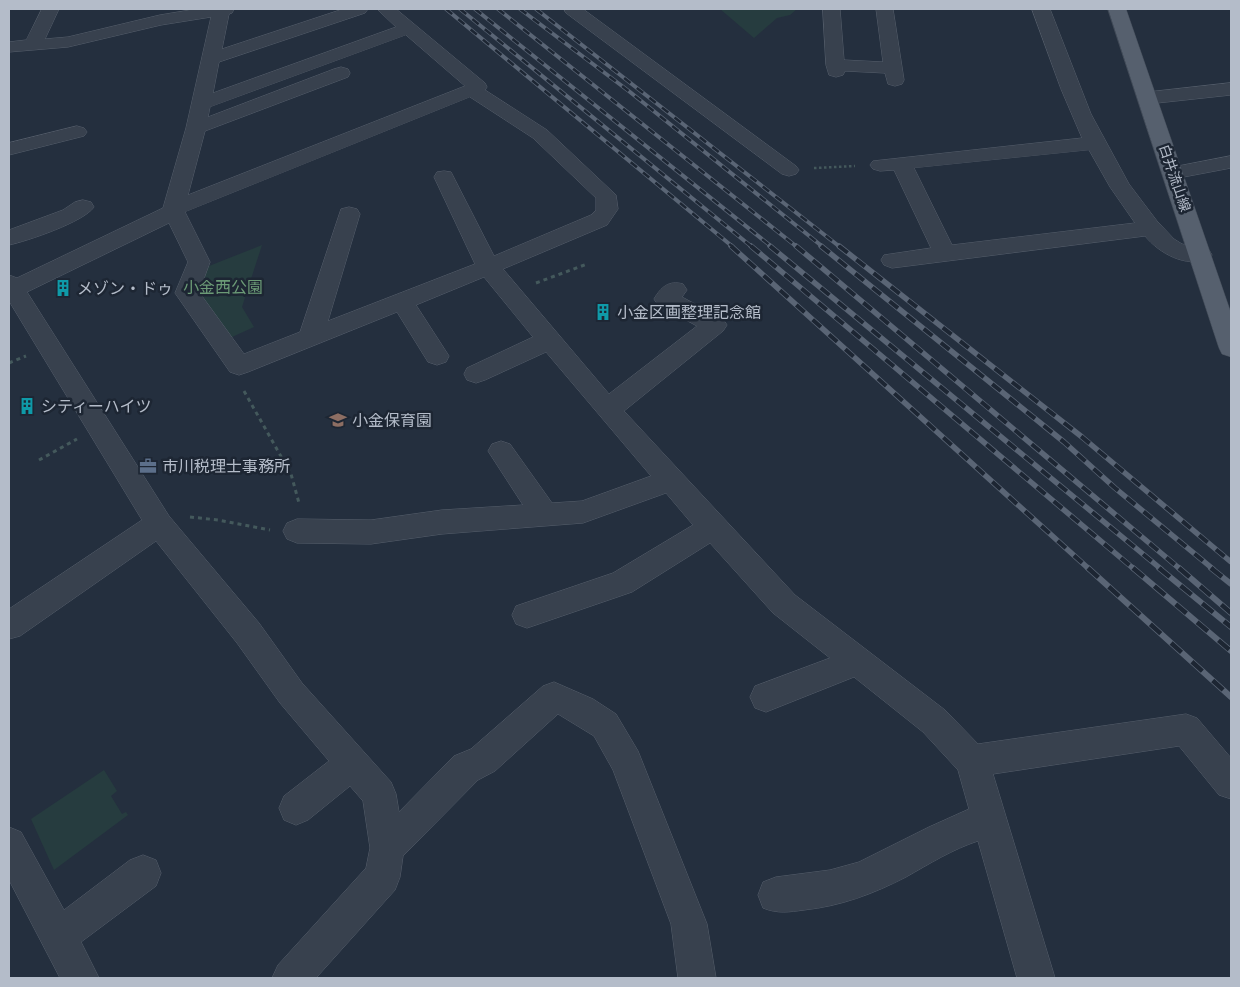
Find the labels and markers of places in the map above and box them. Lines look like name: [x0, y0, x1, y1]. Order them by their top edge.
building icon: メゾン・ドゥ: [53, 278, 73, 298]
place label: メゾン・ドゥ: [77, 278, 173, 299]
building icon: 小金区画整理記念館: [593, 302, 613, 322]
place label: 小金区画整理記念館: [617, 302, 761, 323]
building icon: シティーハイツ: [17, 396, 37, 416]
place label: シティーハイツ: [41, 396, 151, 417]
school or university icon: 小金保育園: [328, 410, 348, 430]
place label: 小金保育園: [352, 410, 432, 431]
office icon: 市川税理士事務所: [138, 456, 158, 476]
place label: 市川税理士事務所: [162, 456, 290, 477]

